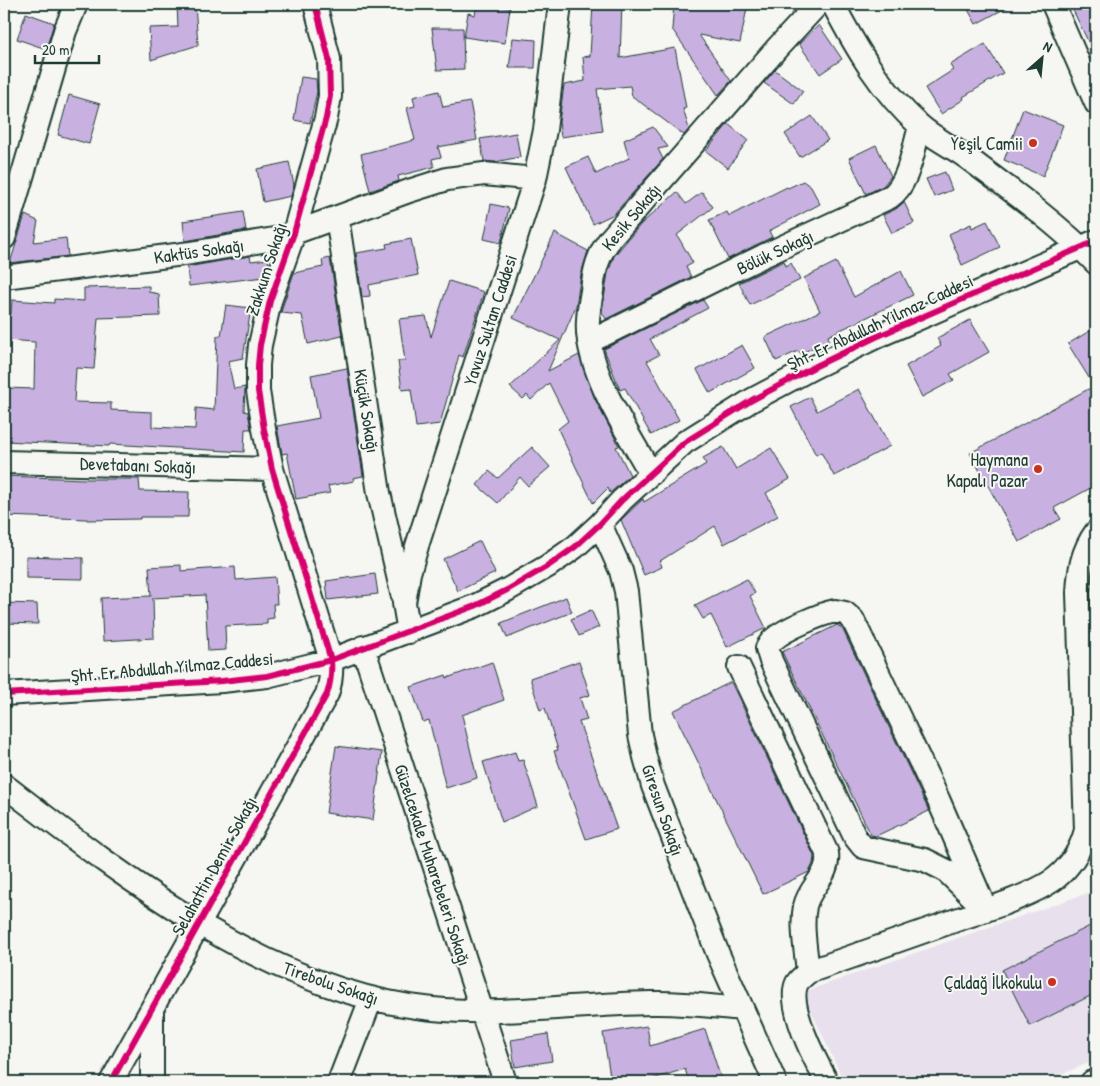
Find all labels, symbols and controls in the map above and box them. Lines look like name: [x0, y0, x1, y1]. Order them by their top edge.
scale bar: [35, 32, 99, 64]
north arrow: [1018, 32, 1068, 82]
text: N: [1040, 36, 1056, 56]
text: 20 m: [42, 39, 69, 60]
place label: Yeşil Camii: [951, 131, 1023, 156]
marker: Yeşil Camii: [1027, 137, 1039, 149]
street label: Kesik Sokağı: [595, 178, 667, 256]
street label: Zakkum Sokağı: [239, 219, 293, 319]
street label: Bölük Sokağı: [733, 223, 817, 281]
street label: Kaktüs Sokağı: [152, 232, 246, 270]
street label: Yavuz Sultan Caddesi: [457, 251, 523, 389]
street label: Şht. Er Abdullah Yilmaz Caddesi: [783, 268, 977, 376]
street label: Küçük Sokağı: [348, 367, 386, 455]
place label: Haymana Kapalı Pazar: [946, 447, 1028, 493]
street label: Devetabanı Sokağı: [79, 450, 197, 480]
marker: Haymana Kapalı Pazar: [1032, 463, 1044, 475]
street label: Şht. Er Abdullah Yilmaz Caddesi: [70, 646, 274, 688]
street label: Güzelcekale Muharebeleri Sokağı: [389, 761, 477, 969]
street label: Giresun Sokağı: [636, 761, 690, 859]
street label: Selahattin Demir Sokağı: [165, 792, 263, 940]
street label: Tirebolu Sokağı: [280, 955, 382, 1011]
place label: Çaldağ İlkokulu: [944, 970, 1042, 995]
marker: Çaldağ İlkokulu: [1046, 976, 1058, 988]

